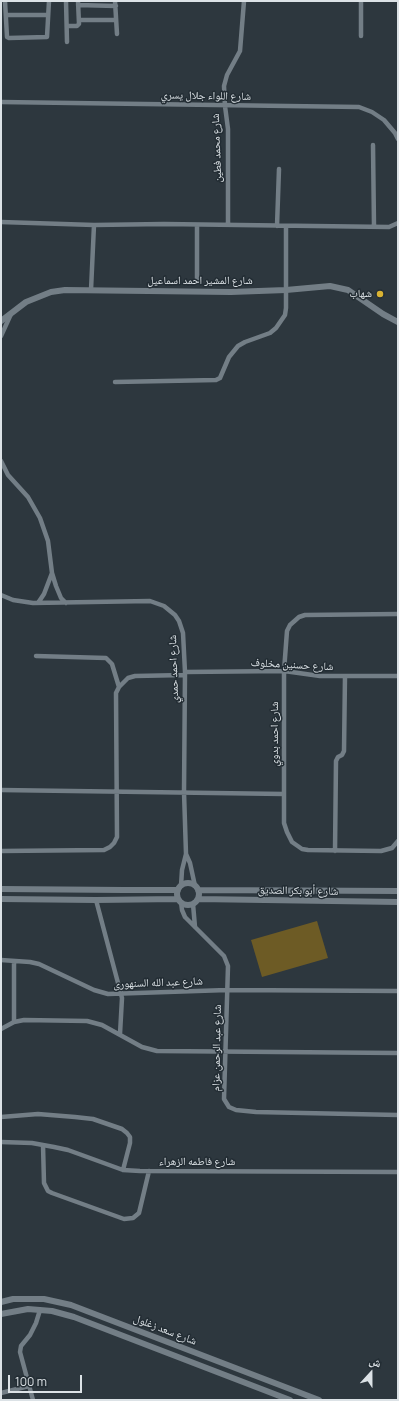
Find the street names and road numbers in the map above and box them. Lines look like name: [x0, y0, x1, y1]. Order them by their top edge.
street label: شارع اللواء جلال يسري: [161, 89, 251, 103]
street label: شارع محمد فطين: [209, 113, 225, 183]
street label: شارع المشير احمد اسماعيل: [147, 274, 253, 288]
street label: شارع احمد حمدي: [166, 635, 182, 703]
street label: شارع حسنين مخلوف: [250, 656, 334, 674]
street label: شارع احمد بدوي: [268, 702, 282, 766]
street label: شارع أبو بكر الصديق: [258, 884, 338, 898]
street label: شارع عبد الله السنهورى: [113, 975, 203, 991]
street label: شارع عبد الرحمن عزام: [210, 1004, 224, 1092]
street label: شارع فاطمه الزهراء: [159, 1155, 235, 1169]
street label: شارع سعد زغلول: [132, 1312, 198, 1348]

